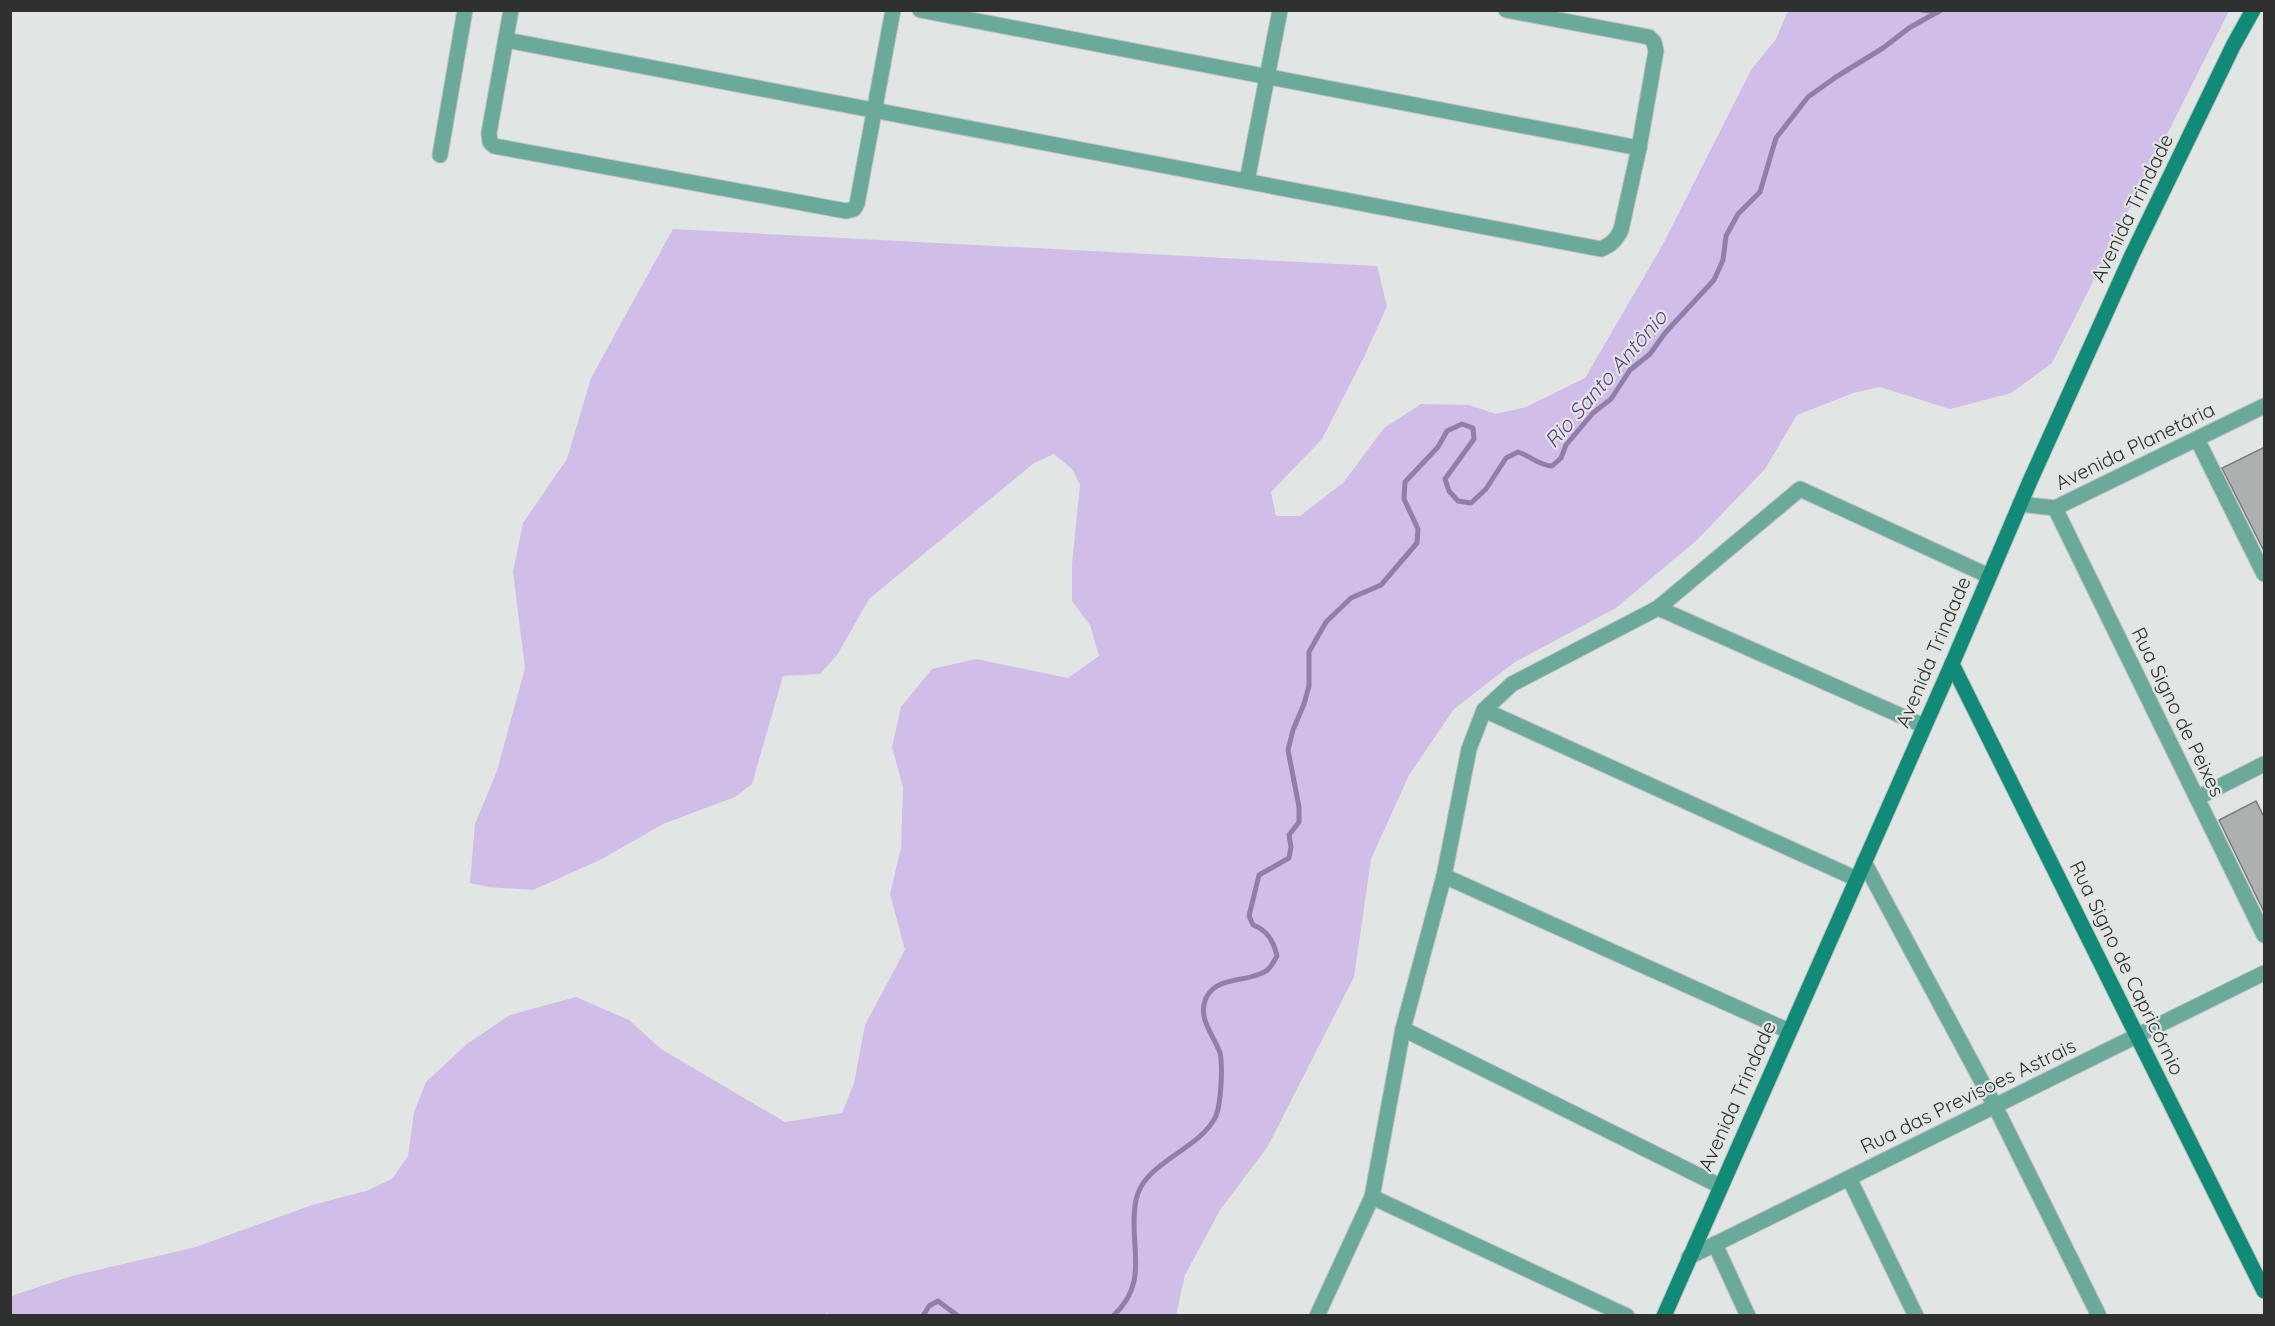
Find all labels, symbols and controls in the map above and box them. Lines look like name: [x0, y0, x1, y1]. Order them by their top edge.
street label: Avenida Trindade: [2085, 130, 2178, 286]
water label: Rio Santo Antônio: [1538, 303, 1673, 453]
street label: Avenida Planetária: [2051, 396, 2219, 495]
street label: Avenida Trindade: [1889, 572, 1976, 731]
street label: Rua Signo de Peixes: [2127, 623, 2230, 801]
street label: Rua Signo de Capricórnio: [2065, 856, 2190, 1079]
street label: Avenida Trindade: [1692, 1017, 1781, 1175]
street label: Rua das Previsoes Astrais: [1856, 1032, 2080, 1159]

